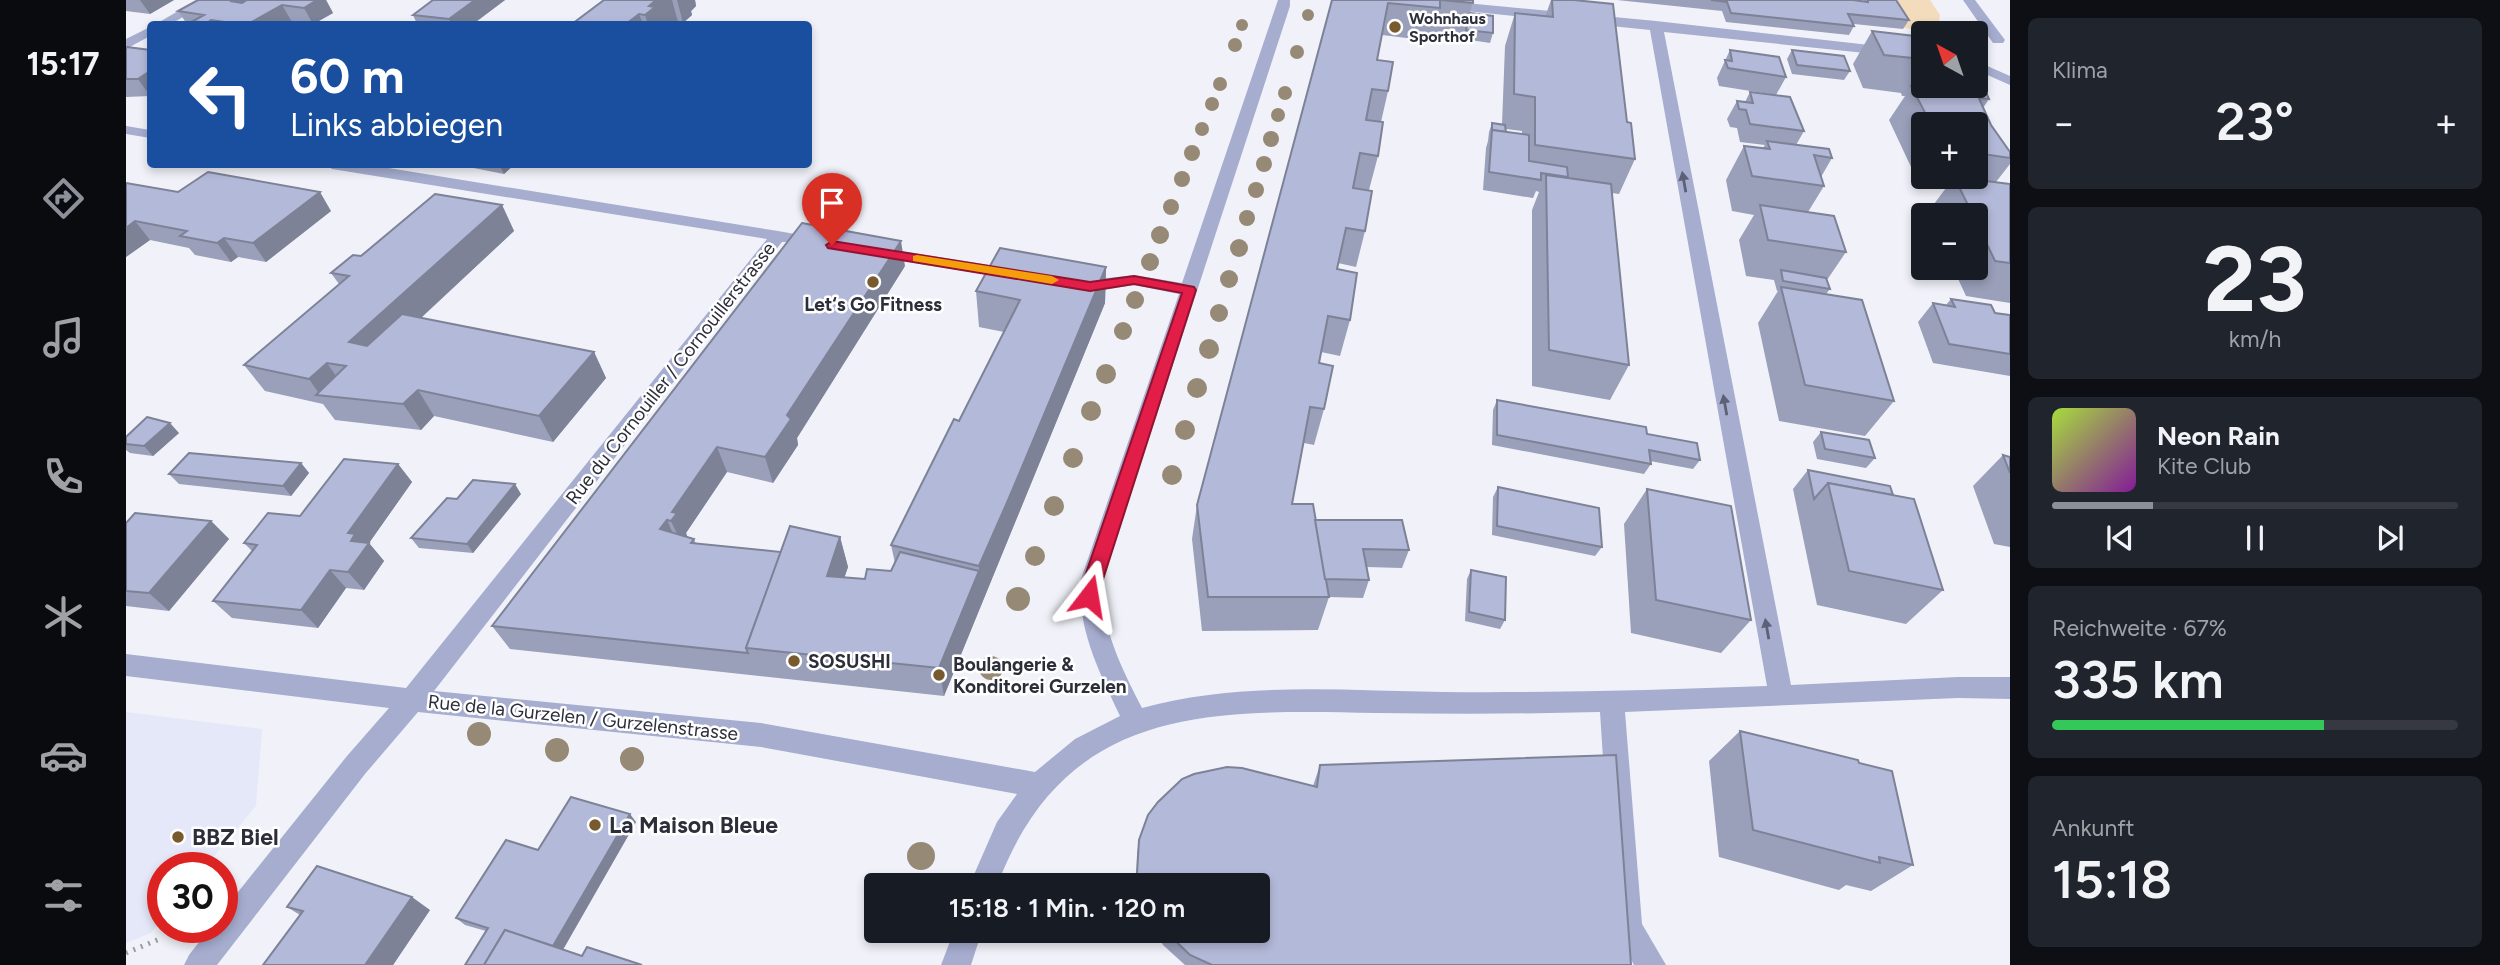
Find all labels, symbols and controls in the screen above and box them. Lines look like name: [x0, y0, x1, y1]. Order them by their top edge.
place label: Wohnhaus Sporthof: [1409, 9, 1486, 46]
marker: Wohnhaus Sporthof: [1387, 19, 1403, 35]
north arrow: [1911, 21, 1988, 98]
map controls: [1911, 21, 1988, 280]
text: 15:17: [26, 45, 100, 83]
text: 60 m: [290, 46, 405, 105]
icon: left: [175, 49, 266, 140]
text: Klima: [2052, 56, 2108, 84]
text: 23°: [2216, 91, 2294, 153]
text: −: [2052, 100, 2076, 146]
text: +: [2434, 100, 2458, 146]
text: Links abbiegen: [290, 106, 503, 144]
button: +: [1911, 112, 1988, 189]
one-way arrow: [1678, 171, 1689, 193]
pin: [802, 173, 862, 245]
icon: directions: [39, 174, 88, 223]
icon: arrive: [813, 184, 851, 222]
button: −: [1911, 203, 1988, 280]
text: 23: [2203, 225, 2307, 334]
street label: Rue du Cornouiller / Cornouillerstrasse: [561, 237, 780, 509]
marker: Let‘s Go Fitness: [865, 274, 881, 290]
place label: Let‘s Go Fitness: [804, 293, 942, 316]
icon: music: [39, 313, 88, 362]
text: km/h: [2229, 325, 2281, 353]
one-way arrow: [1720, 394, 1731, 416]
text: Neon Rain: [2157, 420, 2280, 452]
icon: phone: [39, 452, 88, 501]
text: Kite Club: [2157, 452, 2251, 480]
icon: previous: [2101, 519, 2139, 557]
icon: pause: [2236, 519, 2274, 557]
icon: next: [2371, 519, 2409, 557]
position arrow: [1052, 559, 1126, 633]
icon: climate: [39, 592, 88, 641]
text: Reichweite · 67%: [2052, 614, 2227, 642]
one-way arrow: [1761, 618, 1772, 640]
text: 335 km: [2052, 649, 2224, 711]
place label: SOSUSHI: [808, 650, 891, 673]
marker: SOSUSHI: [786, 653, 802, 669]
place label: Boulangerie & Konditorei Gurzelen: [953, 653, 1127, 698]
marker: Boulangerie & Konditorei Gurzelen: [931, 667, 947, 683]
street label: Rue de la Gurzelen / Gurzelenstrasse: [427, 690, 739, 745]
icon: car: [39, 731, 88, 780]
place label: La Maison Bleue: [609, 811, 778, 839]
text: Ankunft: [2052, 814, 2134, 842]
marker: La Maison Bleue: [587, 817, 603, 833]
place label: BBZ Biel: [192, 823, 279, 851]
marker: BBZ Biel: [170, 829, 186, 845]
text: 15:18: [2052, 849, 2172, 911]
speed limit sign: 30: [147, 852, 238, 943]
icon: filters: [39, 871, 88, 920]
text: 15:18 · 1 Min. · 120 m: [949, 892, 1185, 924]

